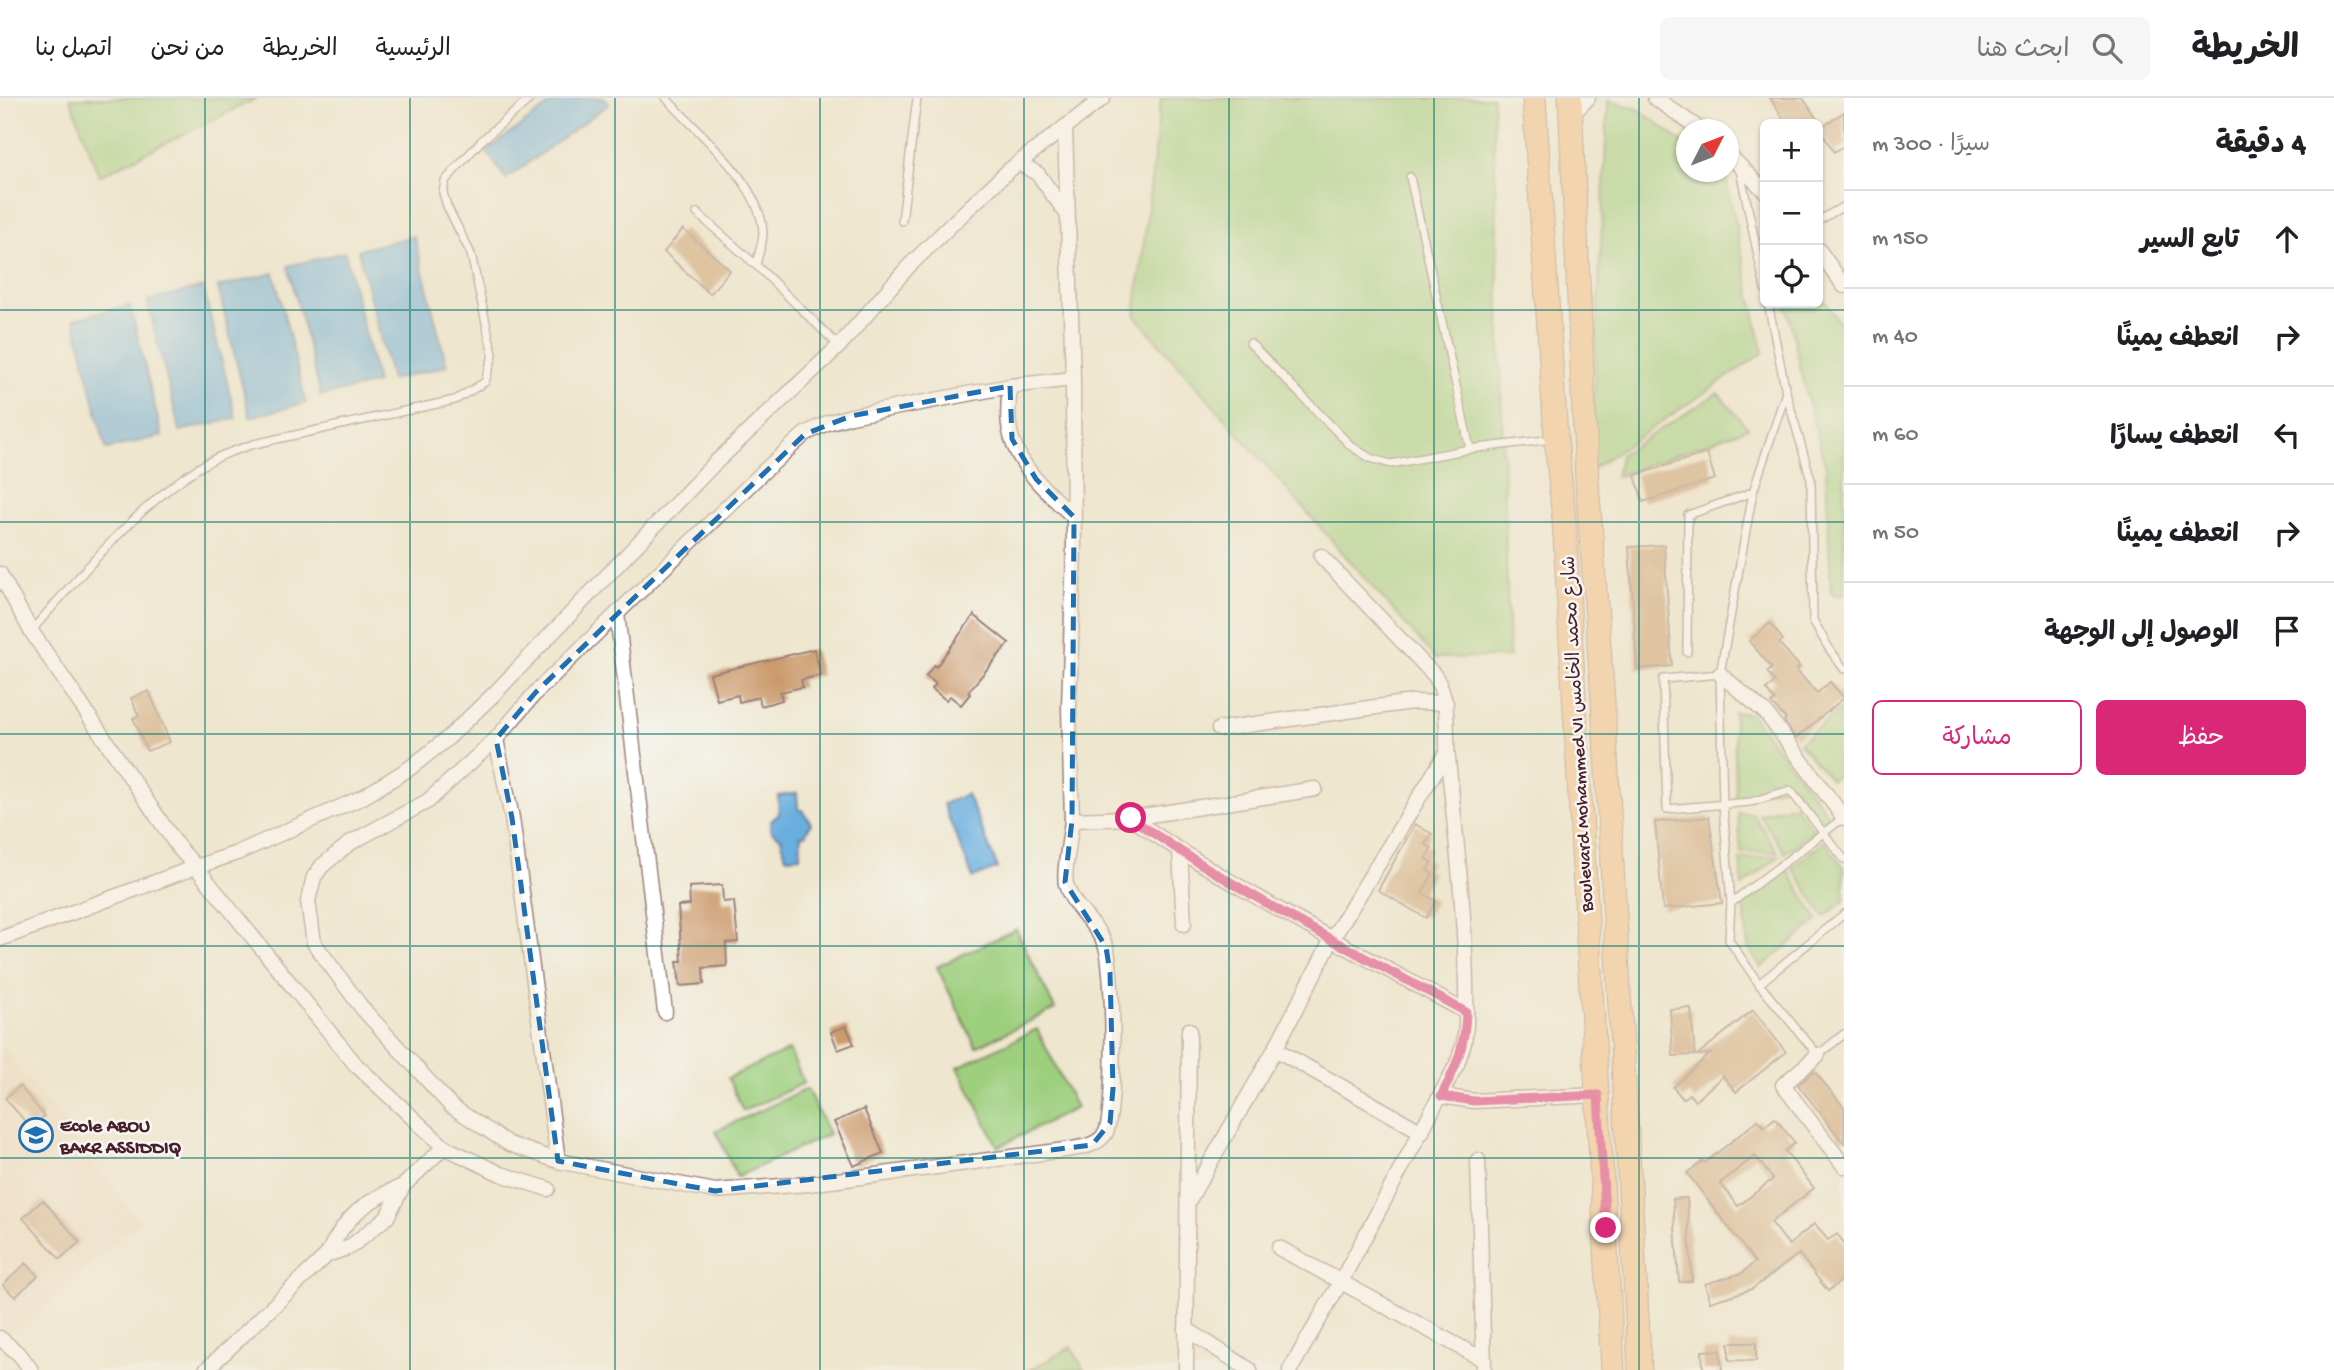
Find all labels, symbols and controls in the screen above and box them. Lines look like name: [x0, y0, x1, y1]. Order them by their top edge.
search box: [1660, 17, 2150, 80]
icon: search: [2088, 29, 2126, 67]
text: الخريطة: [2192, 32, 2299, 70]
text: اتصل بنا: [35, 36, 112, 65]
text: من نحن: [150, 36, 225, 65]
text: الخريطة: [263, 36, 338, 65]
text: الرئيسية: [376, 36, 451, 65]
text: ابحث هنا: [1977, 36, 2070, 67]
north arrow: [1676, 119, 1739, 182]
map controls: [1760, 119, 1823, 308]
button: +: [1760, 119, 1823, 182]
text: 4 دقيقة: [2215, 129, 2306, 164]
text: سيرًا · 300 m: [1872, 132, 1990, 159]
button: −: [1760, 182, 1823, 245]
icon: ahead: [2268, 220, 2306, 258]
text: 150 m: [1872, 226, 1928, 253]
text: تابع السير: [2140, 227, 2239, 258]
button: locate: [1760, 245, 1823, 308]
icon: right: [2268, 318, 2306, 356]
text: 40 m: [1872, 324, 1918, 351]
text: انعطف يمينًا: [2117, 325, 2239, 356]
icon: left: [2268, 416, 2306, 454]
text: 60 m: [1872, 422, 1919, 449]
text: انعطف يسارًا: [2110, 423, 2239, 454]
icon: right: [2268, 514, 2306, 552]
text: 50 m: [1872, 520, 1919, 547]
text: انعطف يمينًا: [2117, 521, 2239, 552]
street label: Boulevard Mohammed VI شارع محمد الخامس: [1559, 555, 1600, 914]
icon: arrive: [2268, 612, 2306, 650]
text: الوصول إلى الوجهة: [2044, 619, 2239, 650]
button: مشاركة: [1872, 700, 2082, 775]
button: حفظ: [2096, 700, 2306, 775]
route start: [1115, 802, 1146, 833]
school or university icon: Ecole ABOU BAKR ASSIDDIQ: [17, 1116, 55, 1154]
place label: Ecole ABOU BAKR ASSIDDIQ: [59, 1116, 182, 1161]
route end: [1590, 1212, 1621, 1243]

